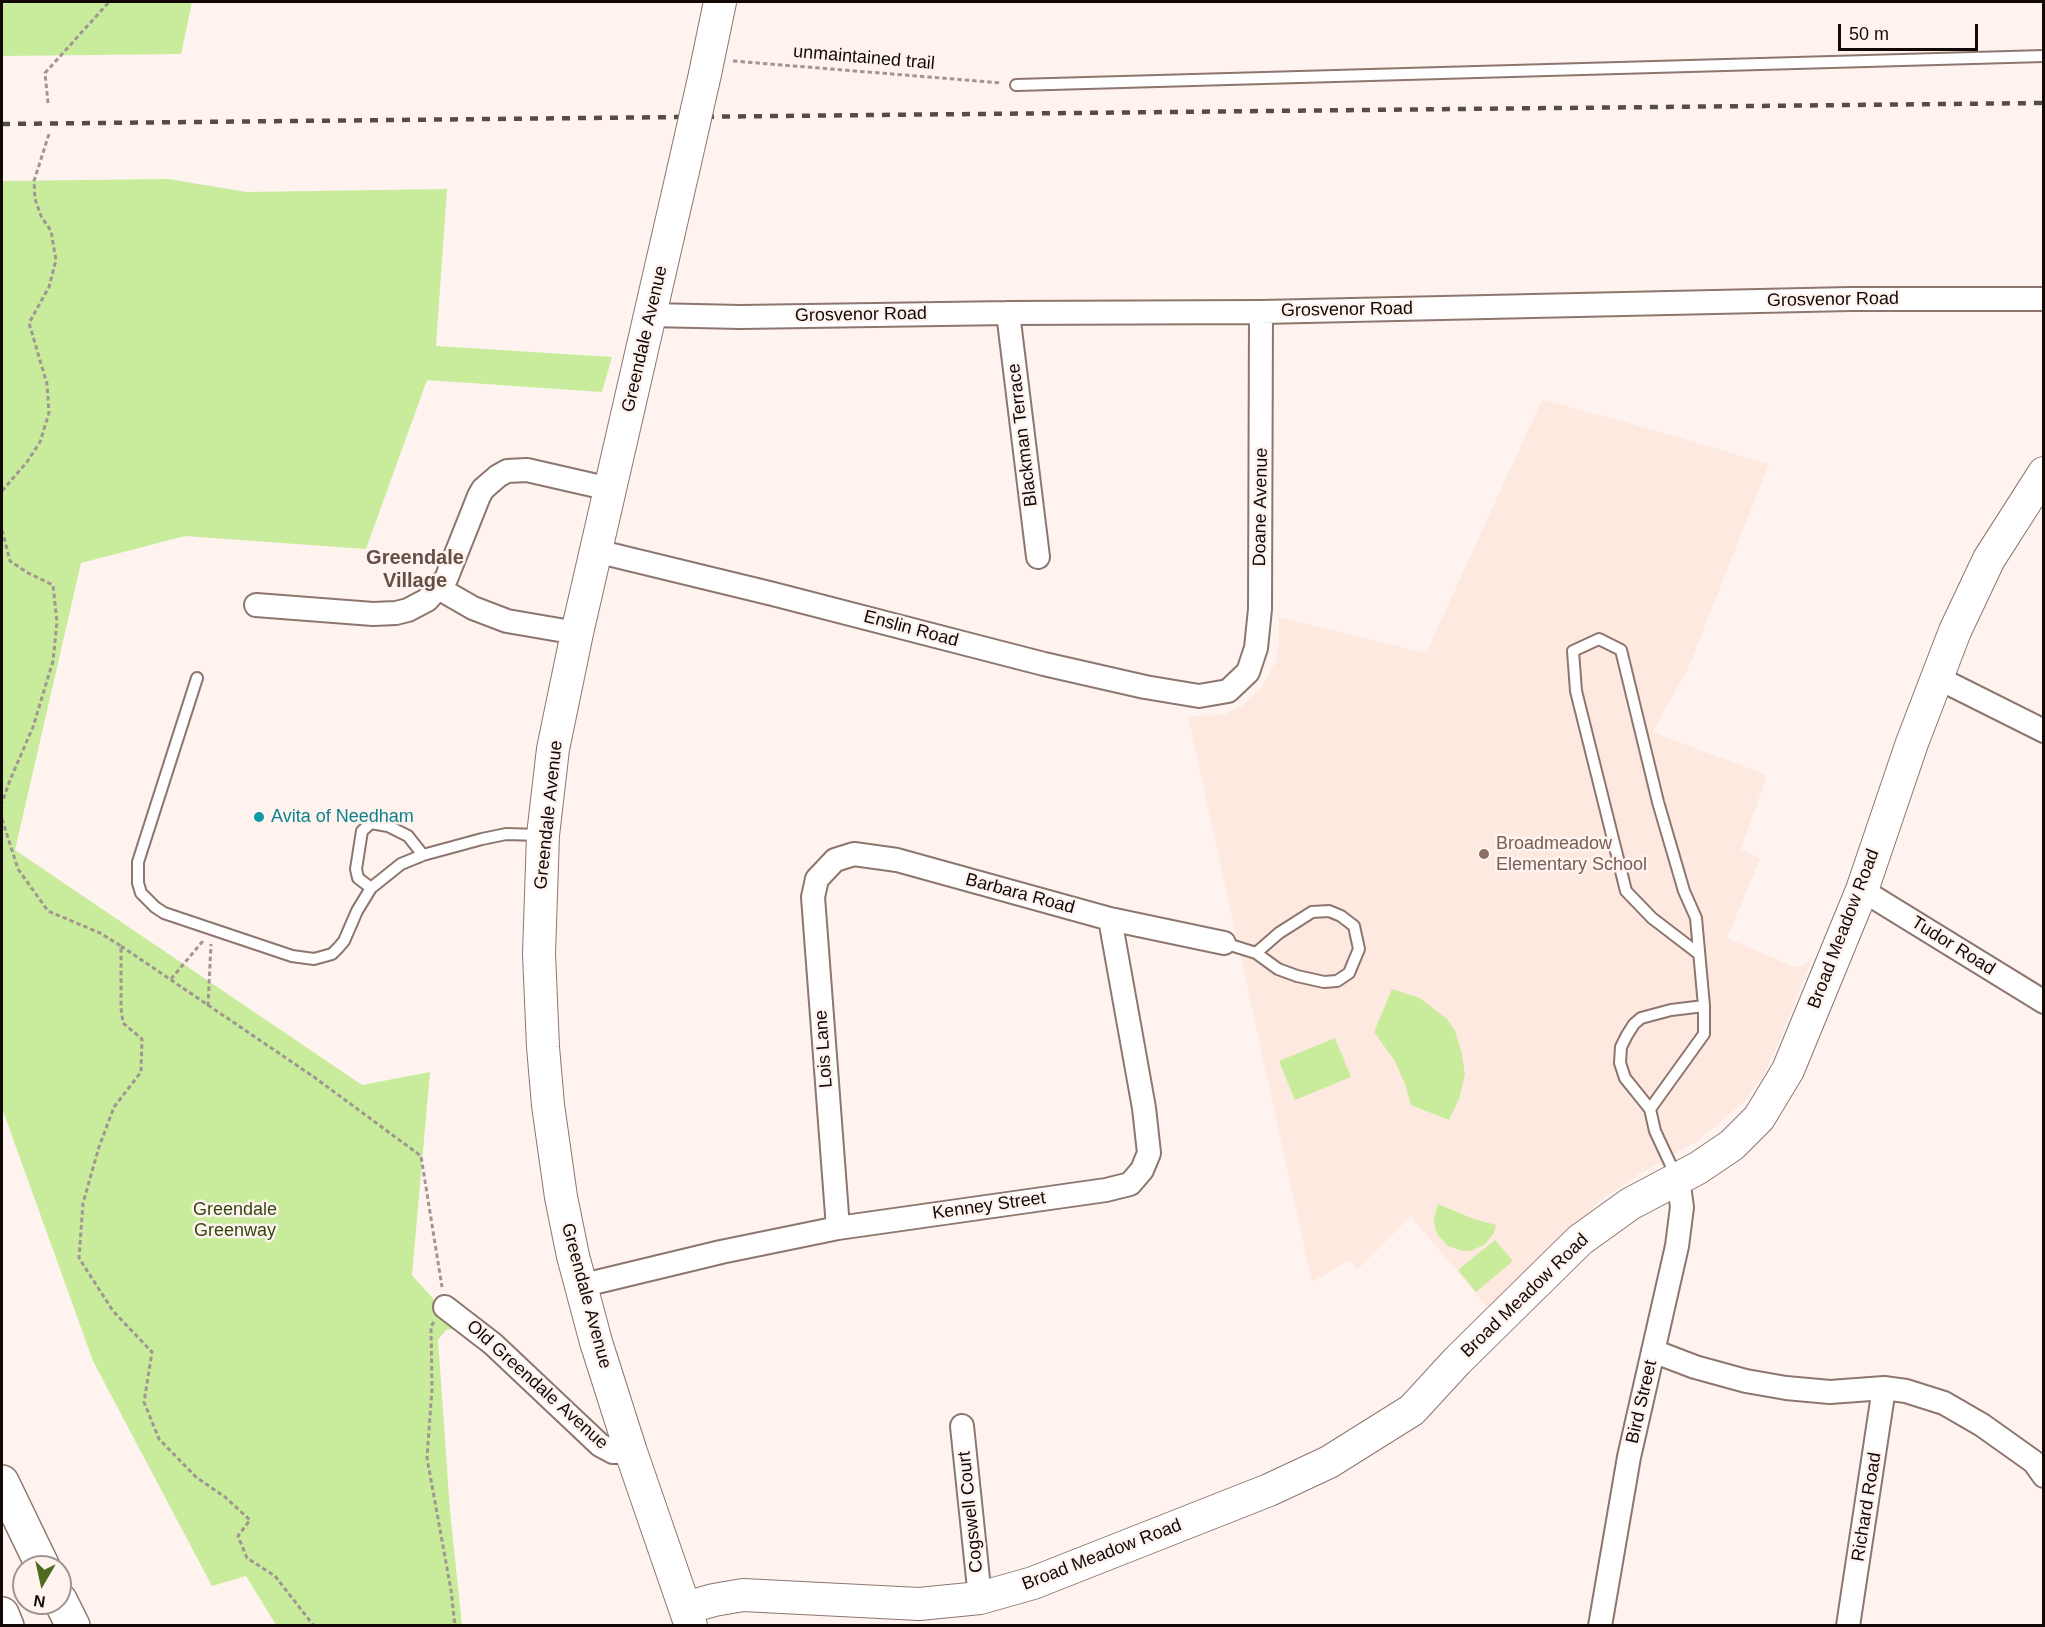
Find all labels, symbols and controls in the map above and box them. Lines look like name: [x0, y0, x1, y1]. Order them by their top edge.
scale bar: [1841, 12, 1980, 50]
text: 50 m: [1849, 24, 1889, 44]
street label: unmaintained trail: [792, 41, 936, 75]
street label: Greendale Avenue: [618, 264, 672, 414]
street label: Grosvenor Road: [1767, 288, 1899, 312]
street label: Grosvenor Road: [1281, 298, 1413, 322]
street label: Grosvenor Road: [795, 303, 927, 327]
street label: Blackman Terrace: [1004, 362, 1042, 508]
street label: Doane Avenue: [1249, 447, 1273, 567]
district label: Greendale Village: [366, 546, 464, 593]
street label: Enslin Road: [861, 606, 961, 652]
street label: Greendale Avenue: [530, 739, 568, 891]
place label: Avita of Needham: [271, 806, 414, 828]
marker: Avita of Needham: [252, 810, 266, 824]
place label: Broadmeadow Elementary School: [1496, 833, 1647, 876]
street label: Broad Meadow Road: [1804, 846, 1884, 1012]
marker: Broadmeadow Elementary School: [1477, 847, 1491, 861]
street label: Barbara Road: [963, 869, 1077, 919]
street label: Tudor Road: [1907, 912, 1999, 980]
street label: Lois Lane: [811, 1009, 837, 1089]
street label: Kenney Street: [931, 1187, 1047, 1225]
park label: Greendale Greenway: [193, 1199, 277, 1242]
street label: Greendale Avenue: [556, 1221, 616, 1371]
street label: Broad Meadow Road: [1457, 1229, 1593, 1363]
street label: Old Greendale Avenue: [462, 1316, 612, 1454]
street label: Bird Street: [1622, 1358, 1662, 1446]
street label: Cogswell Court: [954, 1450, 988, 1574]
street label: Richard Road: [1848, 1451, 1886, 1563]
street label: Broad Meadow Road: [1019, 1515, 1185, 1595]
north arrow: [12, 1555, 72, 1615]
text: N: [32, 1592, 46, 1611]

